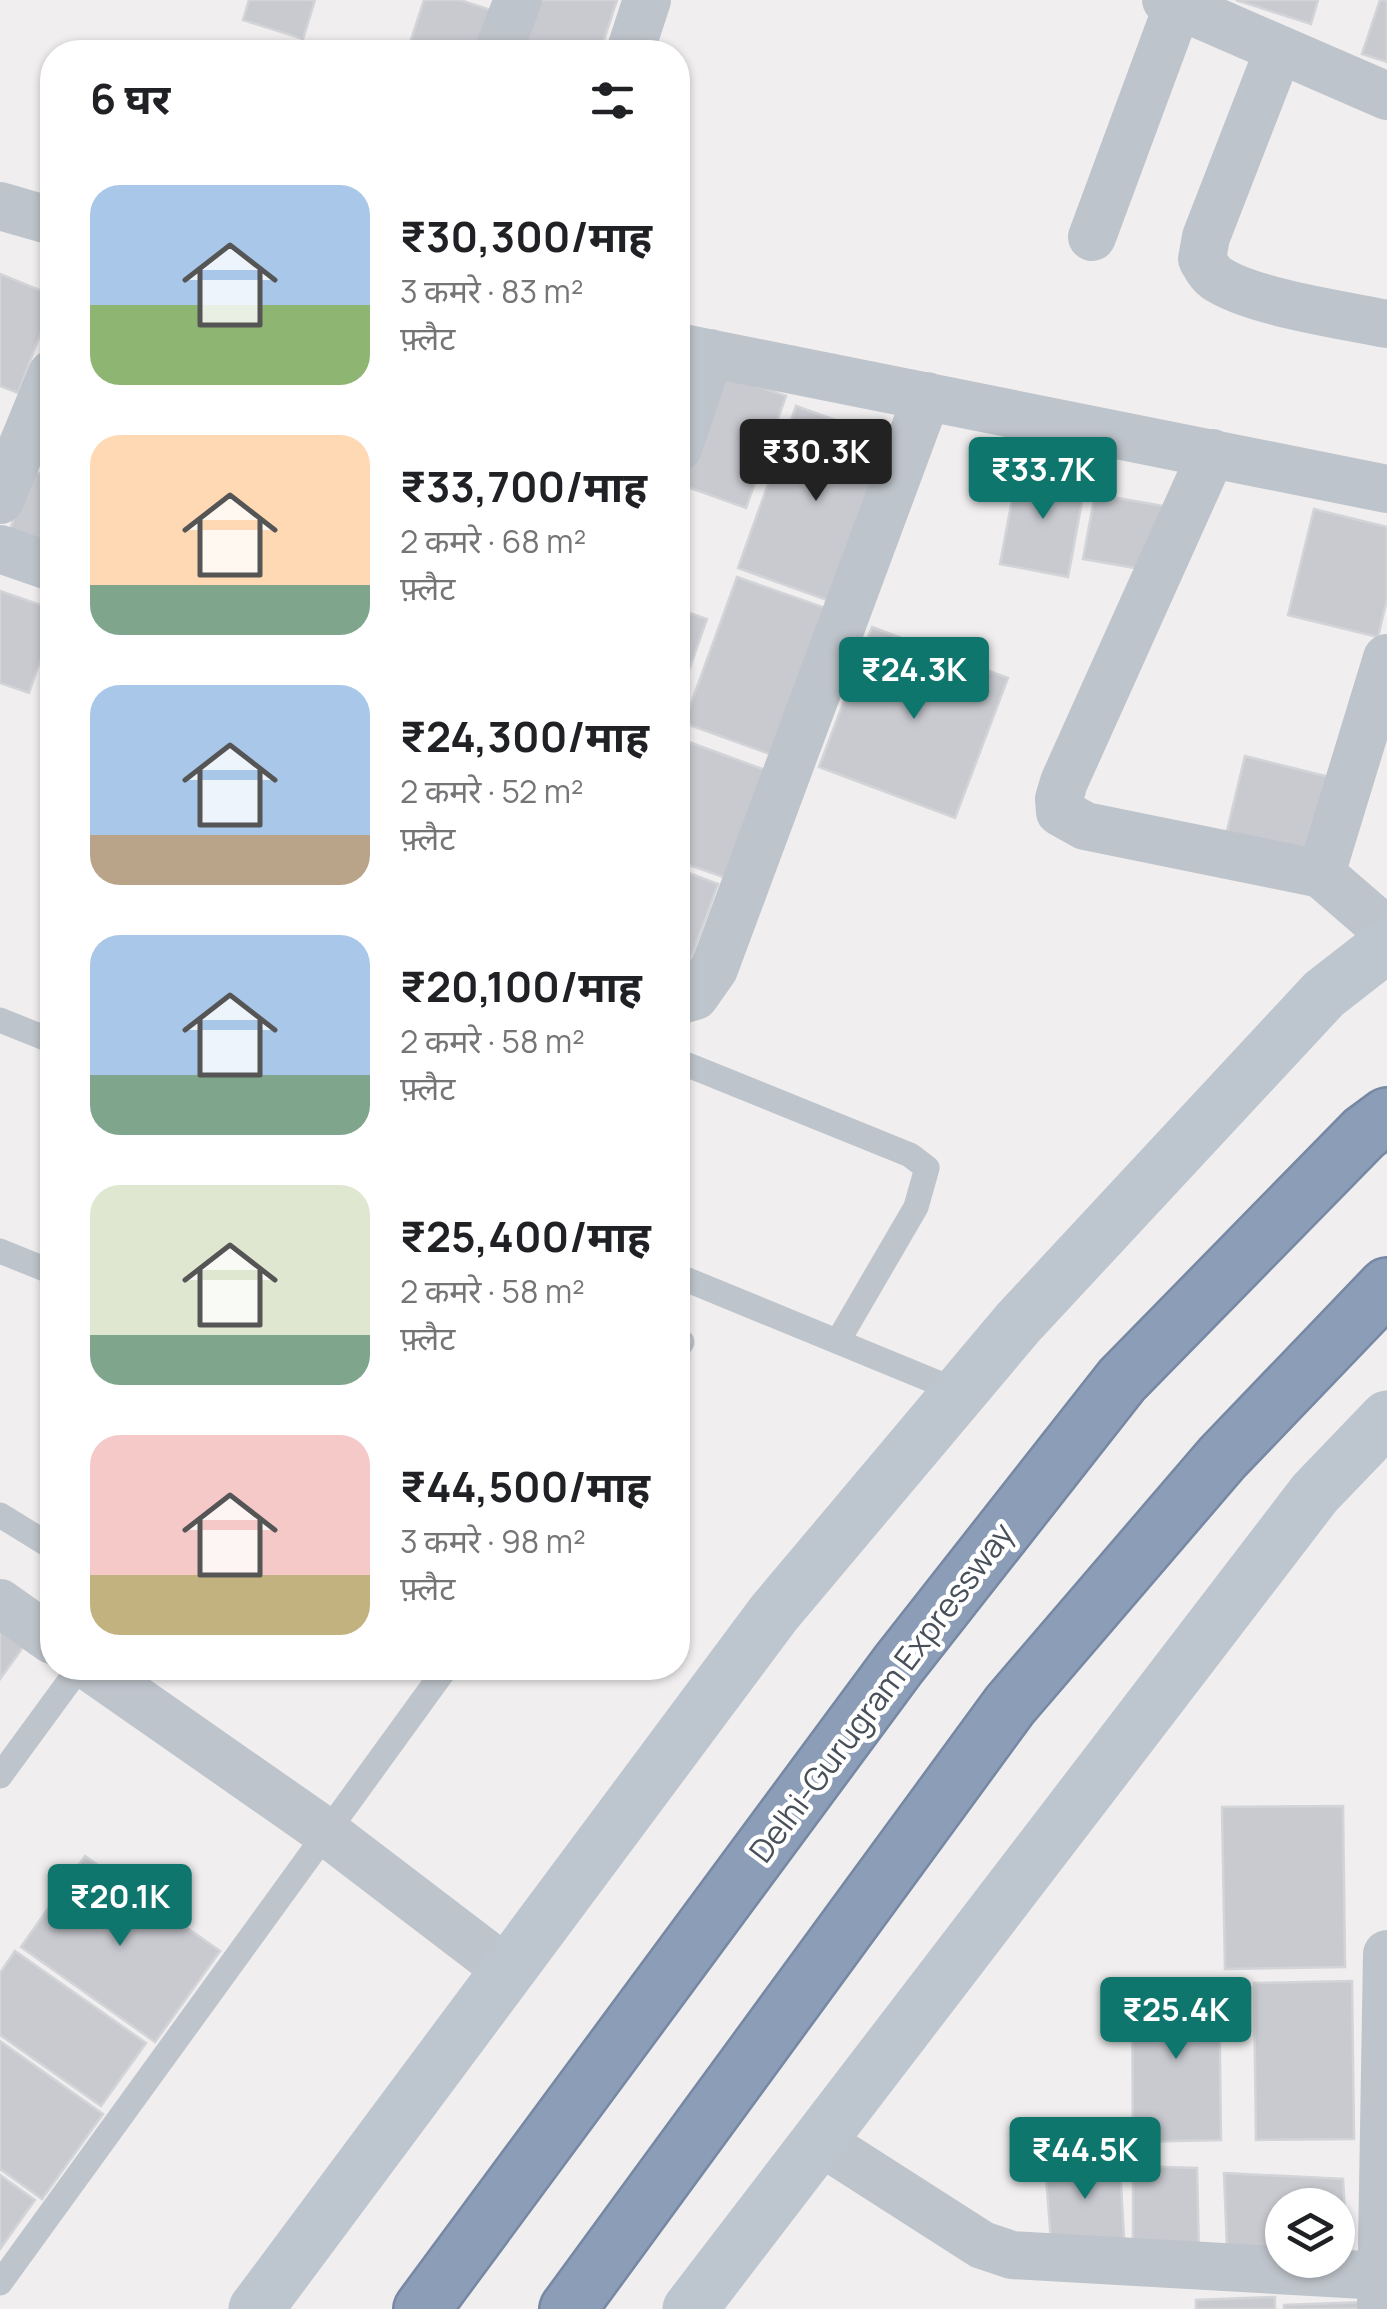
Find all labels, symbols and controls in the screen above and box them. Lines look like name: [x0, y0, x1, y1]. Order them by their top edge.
text: 6 घर: [90, 69, 170, 127]
icon: filters: [585, 73, 640, 128]
text: ₹30,300/माह: [400, 207, 652, 265]
icon: home: [170, 225, 290, 345]
text: 3 कमरे · 83 m²: [400, 269, 584, 313]
text: फ़्लैट: [400, 316, 455, 360]
pin: ₹30.3K: [735, 419, 897, 504]
text: ₹30.3K: [762, 429, 870, 473]
pin: ₹33.7K: [962, 437, 1124, 522]
text: ₹33.7K: [991, 447, 1095, 491]
text: ₹33,700/माह: [400, 457, 647, 515]
icon: home: [170, 475, 290, 595]
text: 2 कमरे · 68 m²: [400, 519, 586, 563]
text: फ़्लैट: [400, 566, 455, 610]
pin: ₹24.3K: [833, 637, 995, 722]
text: ₹24.3K: [861, 647, 967, 691]
text: ₹24,300/माह: [400, 707, 649, 765]
icon: home: [170, 725, 290, 845]
text: 2 कमरे · 52 m²: [400, 769, 584, 813]
text: फ़्लैट: [400, 816, 455, 860]
text: ₹20,100/माह: [400, 957, 642, 1015]
icon: home: [170, 975, 290, 1095]
text: 2 कमरे · 58 m²: [400, 1019, 585, 1063]
text: फ़्लैट: [400, 1066, 455, 1110]
text: ₹25,400/माह: [400, 1207, 651, 1265]
icon: home: [170, 1225, 290, 1345]
text: 2 कमरे · 58 m²: [400, 1269, 585, 1313]
text: फ़्लैट: [400, 1316, 455, 1360]
text: ₹44,500/माह: [400, 1457, 650, 1515]
icon: home: [170, 1475, 290, 1595]
street label: Delhi-Gurugram Expressway: [739, 1513, 1024, 1871]
text: 3 कमरे · 98 m²: [400, 1519, 586, 1563]
text: फ़्लैट: [400, 1566, 455, 1610]
pin: ₹20.1K: [39, 1864, 201, 1949]
text: ₹20.1K: [70, 1874, 170, 1918]
pin: ₹25.4K: [1095, 1977, 1257, 2062]
text: ₹25.4K: [1122, 1987, 1230, 2031]
pin: ₹44.5K: [1004, 2117, 1166, 2202]
text: ₹44.5K: [1032, 2127, 1138, 2171]
map controls: [1265, 2188, 1355, 2278]
button: layers: [1265, 2188, 1355, 2278]

